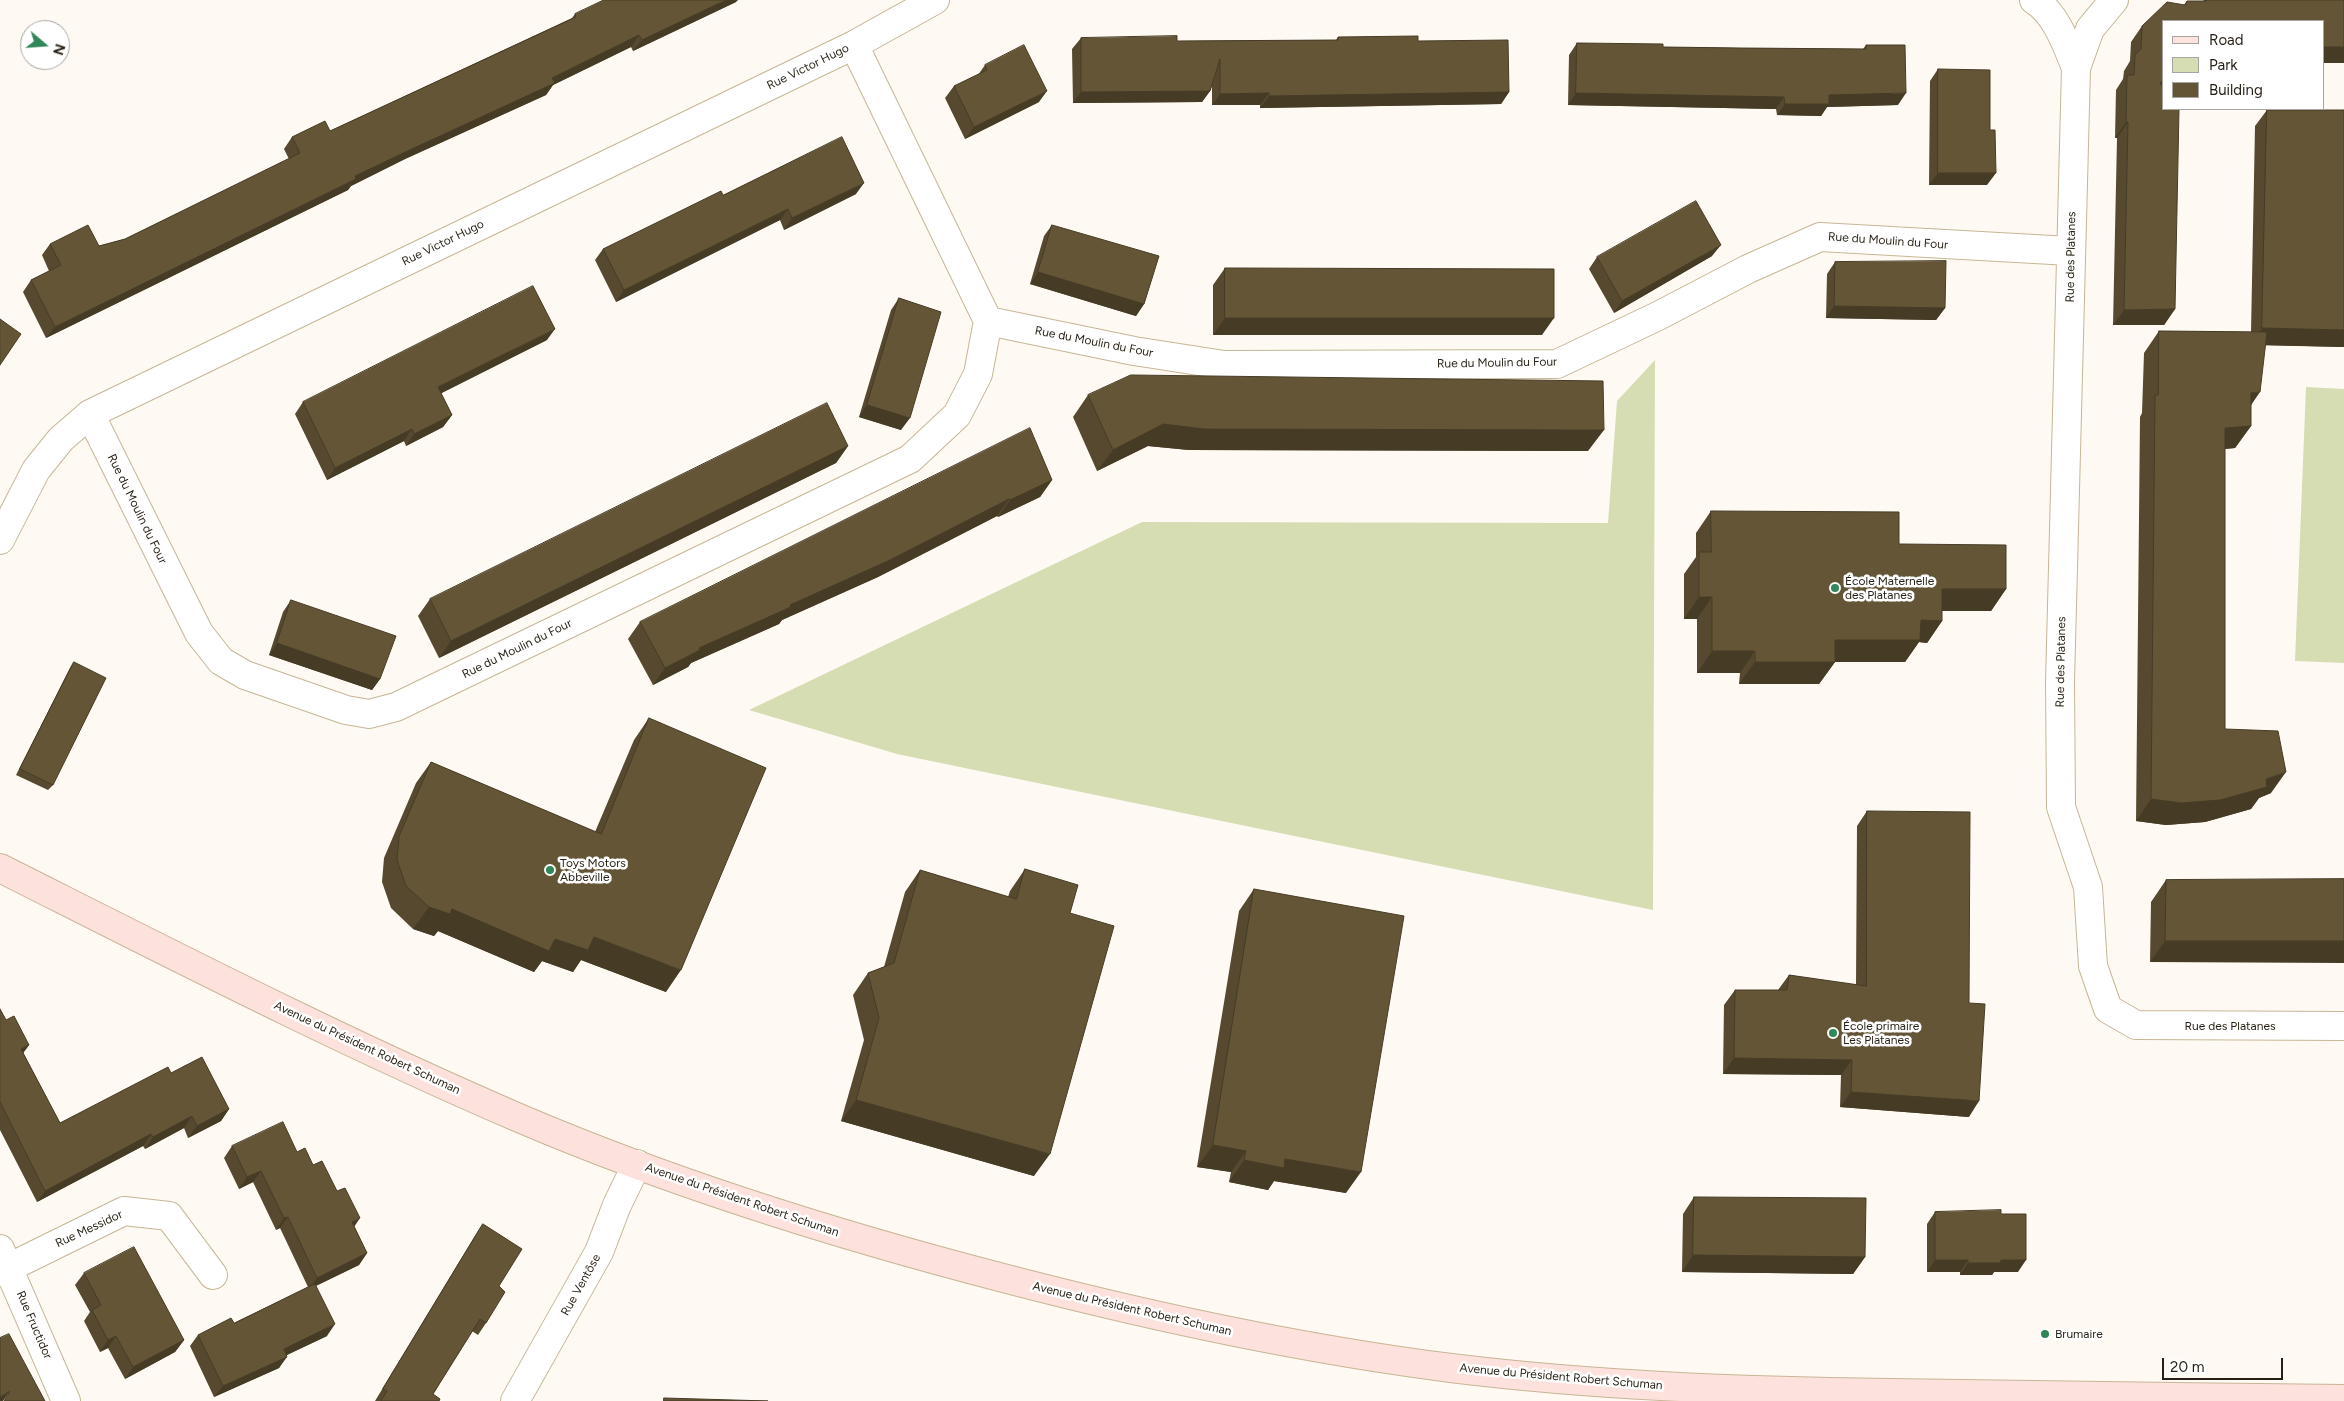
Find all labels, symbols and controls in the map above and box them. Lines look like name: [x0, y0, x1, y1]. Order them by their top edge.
north arrow: [20, 20, 70, 70]
legend: [2162, 20, 2324, 110]
text: Road: [2209, 31, 2244, 49]
street label: Rue Victor Hugo: [765, 41, 851, 93]
text: N: [49, 42, 69, 57]
text: Park: [2209, 56, 2238, 74]
text: Building: [2209, 81, 2263, 99]
street label: Rue des Platanes: [2063, 211, 2079, 303]
street label: Rue Victor Hugo: [400, 217, 486, 269]
street label: Rue du Moulin du Four: [1828, 230, 1948, 252]
street label: Rue du Moulin du Four: [1034, 323, 1154, 361]
street label: Rue du Moulin du Four: [1437, 355, 1557, 371]
street label: Rue du Moulin du Four: [104, 452, 170, 566]
place label: École Maternelle des Platanes: [1845, 574, 1934, 602]
marker: École Maternelle des Platanes: [1829, 582, 1841, 594]
street label: Rue du Moulin du Four: [460, 616, 574, 682]
street label: Rue des Platanes: [2053, 616, 2069, 708]
place label: Toys Motors Abbeville: [560, 856, 626, 884]
marker: Toys Motors Abbeville: [544, 864, 556, 876]
street label: Avenue du Président Robert Schuman: [272, 998, 462, 1098]
place label: École primaire Les Platanes: [1843, 1019, 1919, 1047]
street label: Rue des Platanes: [2184, 1019, 2276, 1033]
marker: École primaire Les Platanes: [1827, 1027, 1839, 1039]
street label: Avenue du Président Robert Schuman: [643, 1160, 841, 1240]
street label: Rue Messidor: [53, 1207, 125, 1251]
street label: Rue Ventôse: [558, 1252, 604, 1318]
street label: Avenue du Président Robert Schuman: [1031, 1279, 1233, 1339]
street label: Rue Fructidor: [13, 1289, 55, 1361]
place label: Brumaire: [2055, 1327, 2103, 1341]
marker: Brumaire: [2039, 1328, 2051, 1340]
scale bar: [2164, 1348, 2285, 1380]
text: 20 m: [2170, 1358, 2204, 1376]
street label: Avenue du Président Robert Schuman: [1459, 1361, 1663, 1393]

